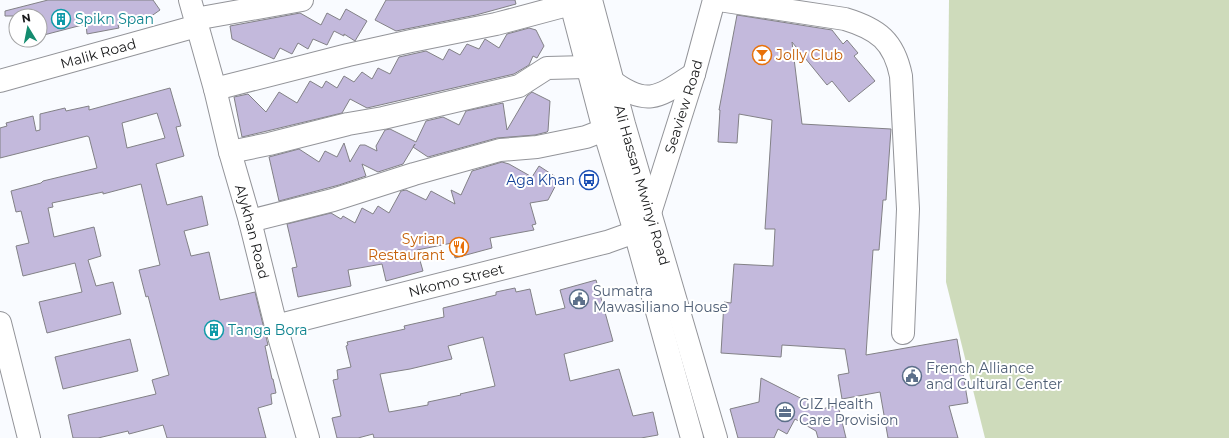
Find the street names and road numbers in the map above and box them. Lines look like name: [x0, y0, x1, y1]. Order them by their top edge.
street label: Malik Road: [58, 34, 138, 73]
street label: Seaview Road: [660, 58, 706, 156]
street label: Ali Hassan Mwinyi Road: [610, 103, 674, 267]
street label: Alykhan Road: [231, 182, 273, 281]
street label: Nkomo Street: [407, 259, 506, 301]

